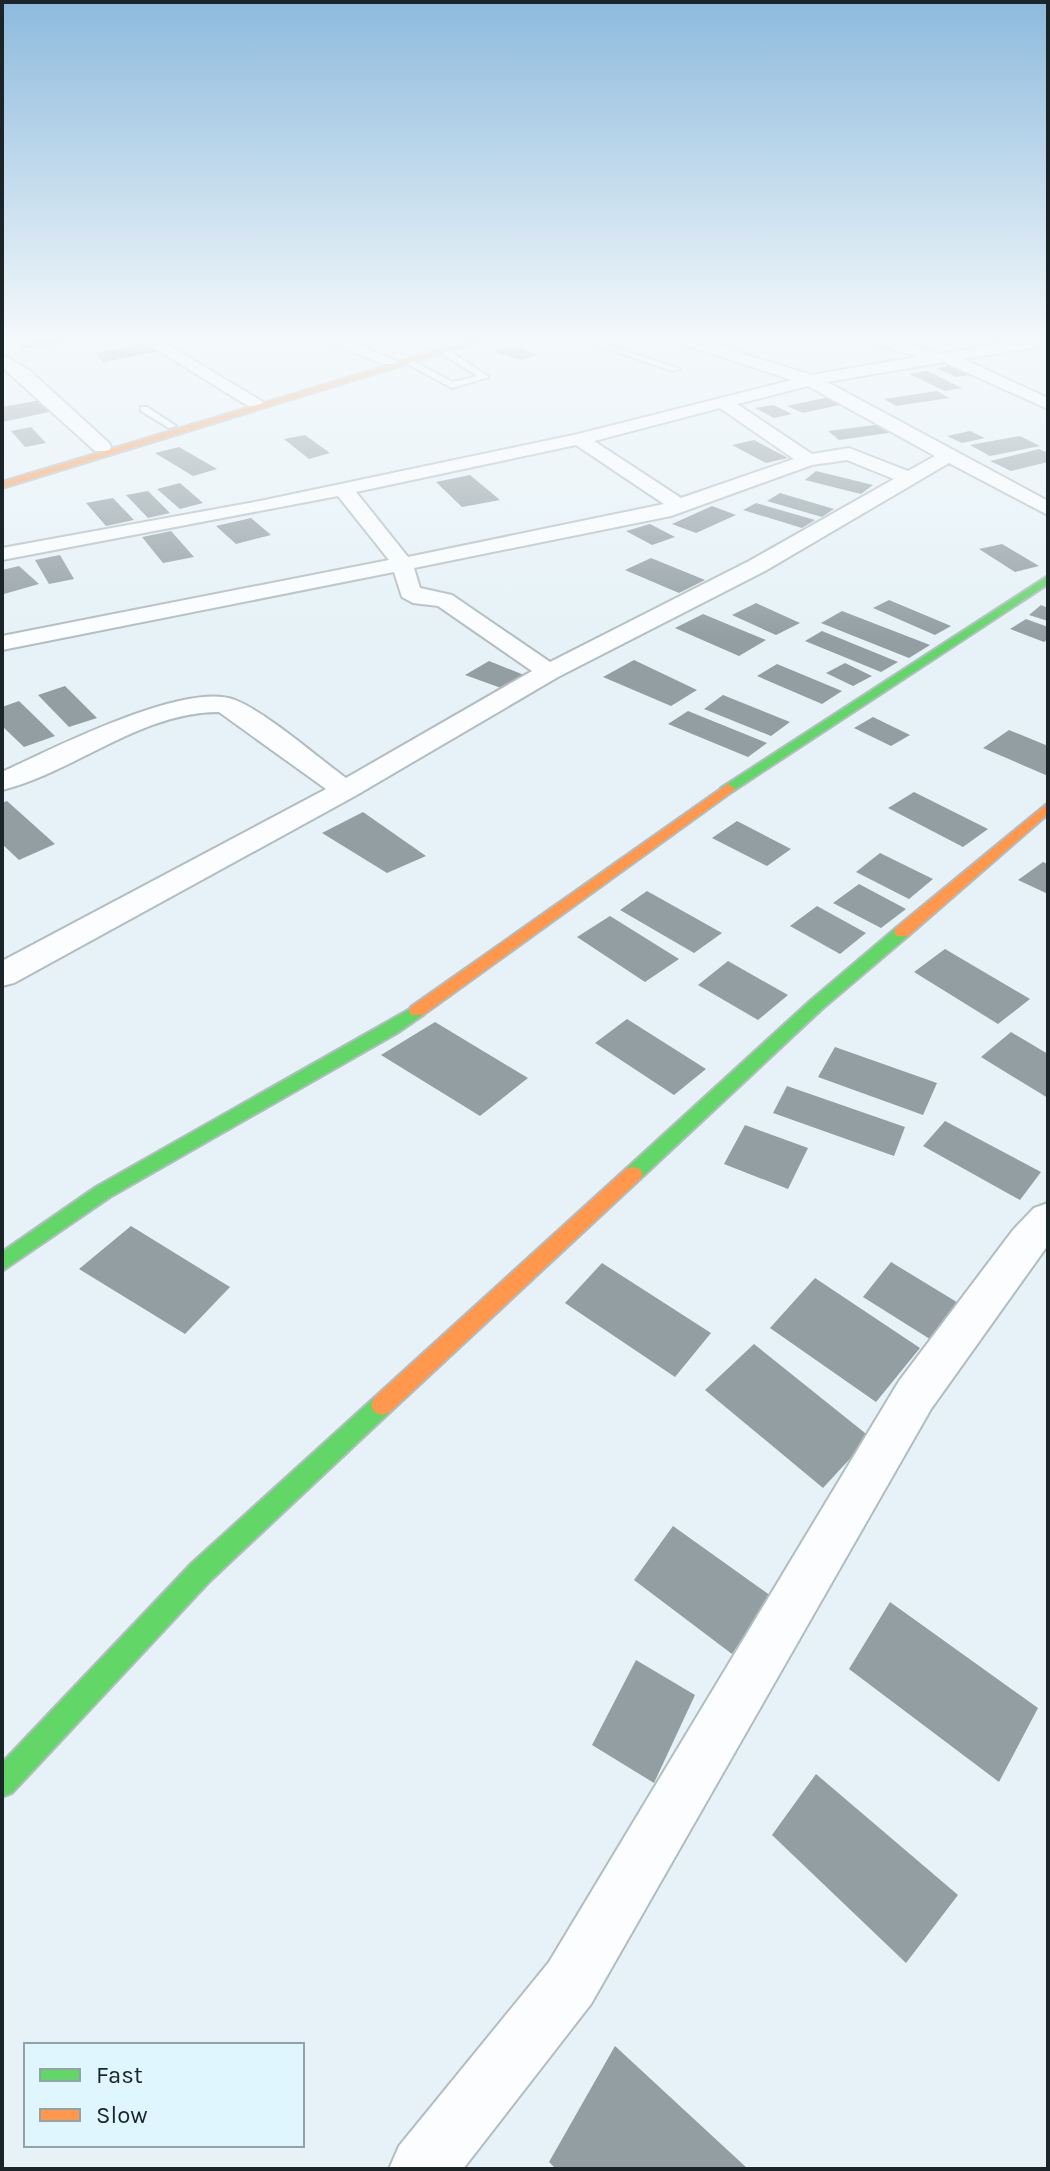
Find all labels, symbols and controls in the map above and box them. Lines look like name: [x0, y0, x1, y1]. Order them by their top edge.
legend: [24, 2043, 304, 2147]
text: Fast: [96, 2061, 143, 2089]
text: Slow: [96, 2101, 148, 2129]

